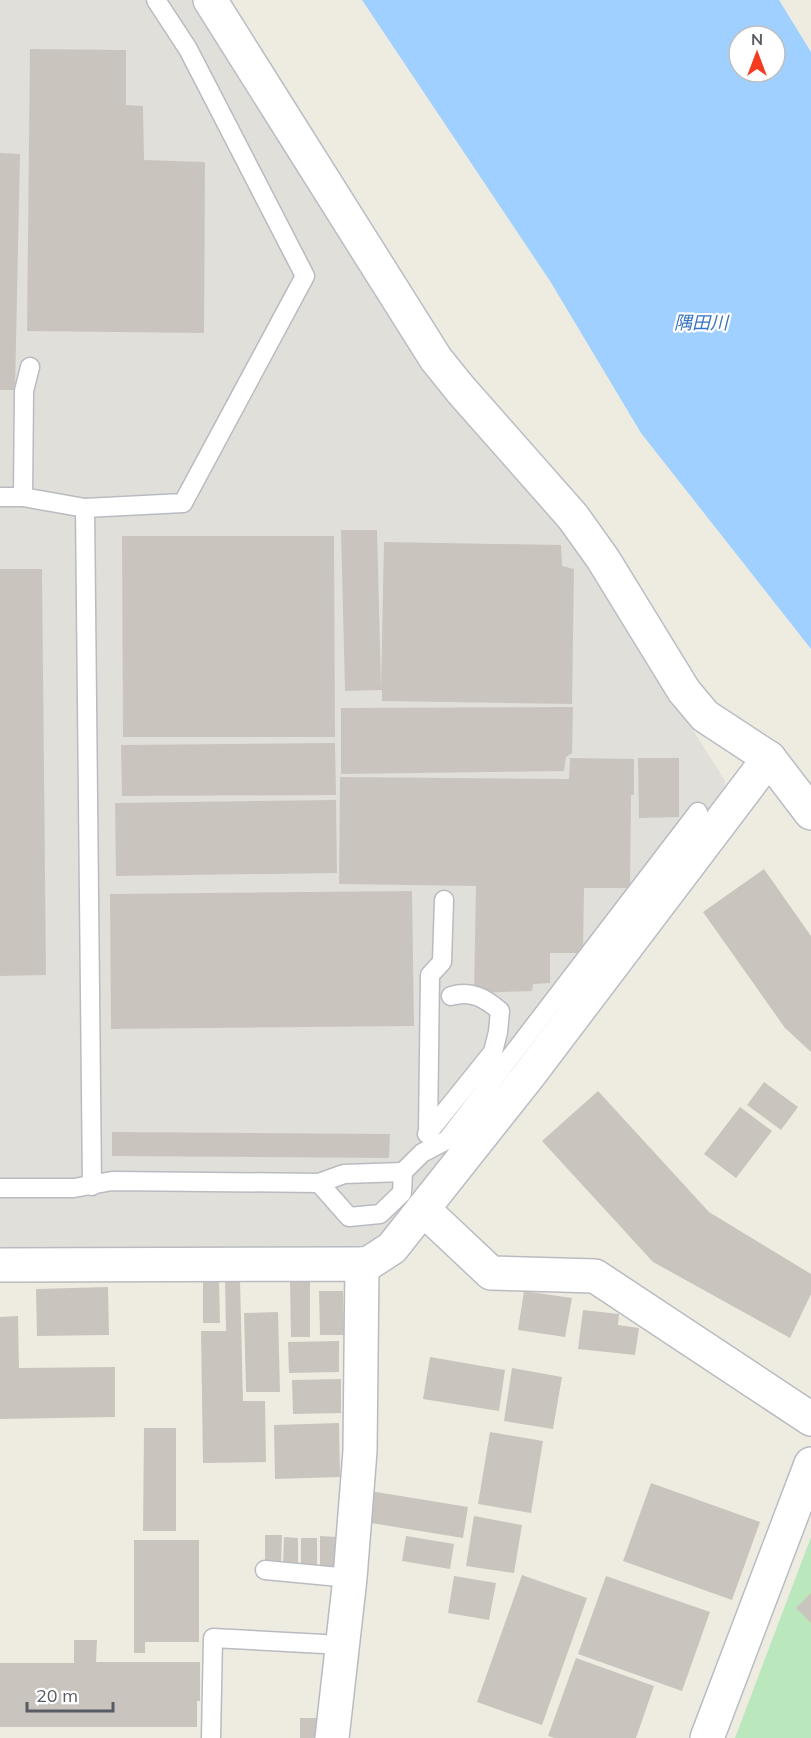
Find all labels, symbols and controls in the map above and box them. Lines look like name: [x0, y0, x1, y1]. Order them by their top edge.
north arrow: [727, 24, 787, 84]
text: N: [751, 29, 763, 49]
water label: 隅田川: [674, 311, 730, 334]
scale bar: [27, 1675, 112, 1713]
text: 20 m: [36, 1684, 78, 1707]

